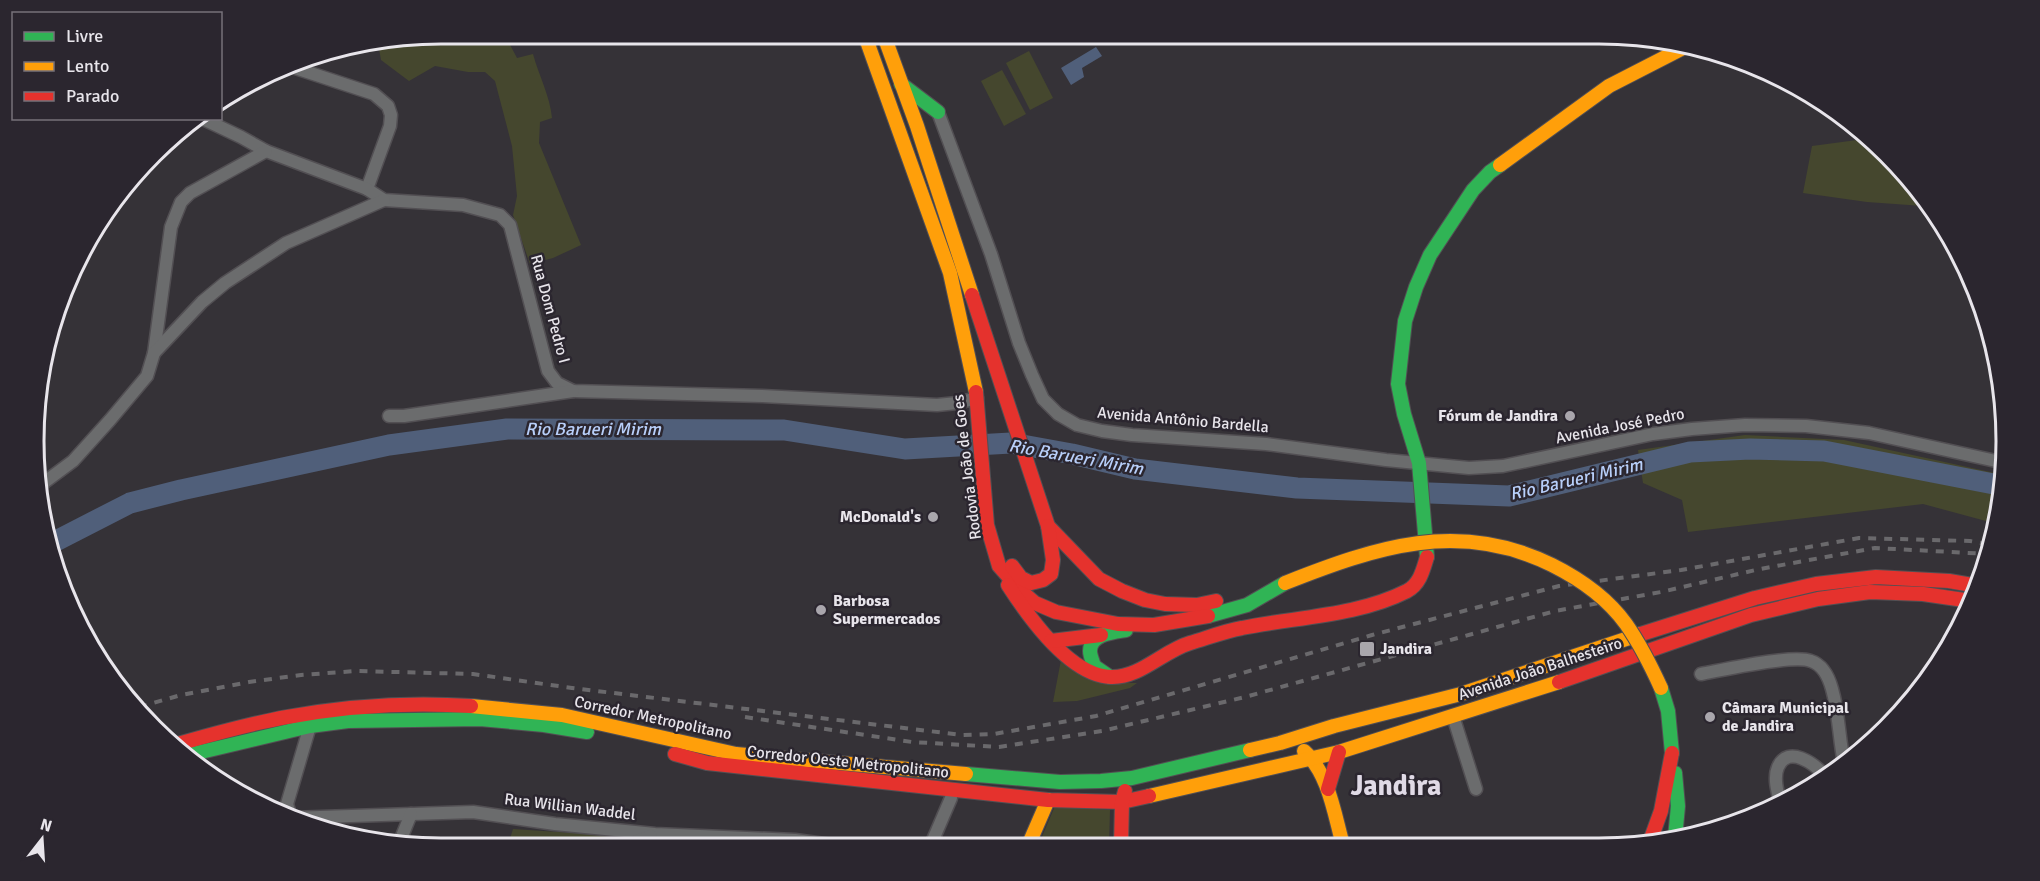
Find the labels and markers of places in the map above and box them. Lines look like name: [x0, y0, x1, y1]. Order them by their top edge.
place label: Fórum de Jandira: [1438, 406, 1558, 426]
marker: Fórum de Jandira: [1563, 409, 1577, 423]
place label: McDonald's: [840, 507, 921, 527]
marker: McDonald's: [926, 510, 940, 524]
place label: Barbosa Supermercados: [833, 591, 940, 629]
marker: Barbosa Supermercados: [814, 603, 828, 617]
place label: Jandira: [1380, 639, 1432, 659]
marker: Jandira: [1358, 640, 1376, 658]
place label: Câmara Municipal de Jandira: [1722, 698, 1849, 736]
marker: Câmara Municipal de Jandira: [1703, 710, 1717, 724]

